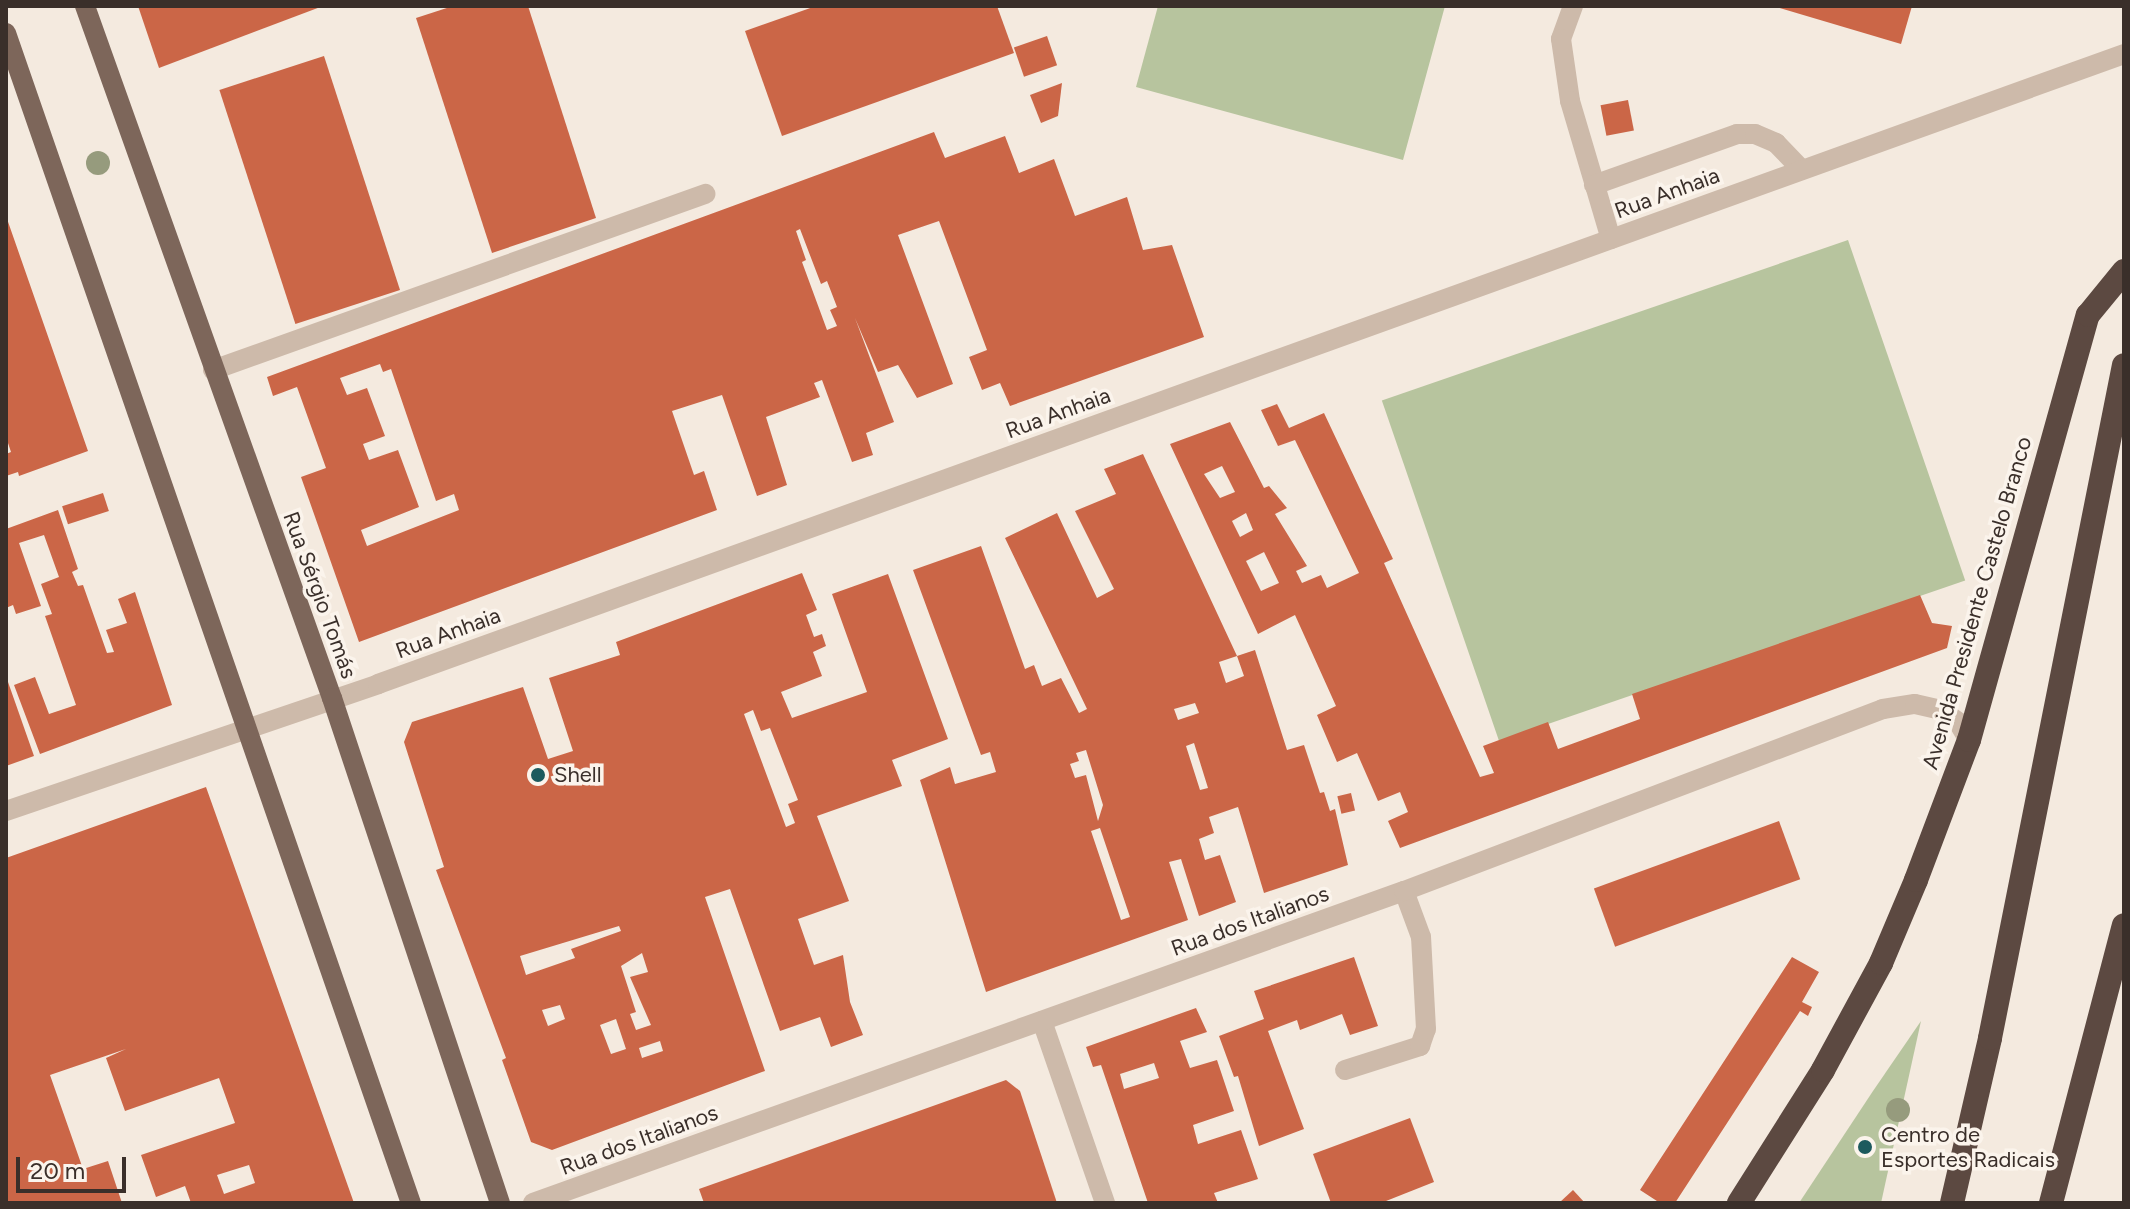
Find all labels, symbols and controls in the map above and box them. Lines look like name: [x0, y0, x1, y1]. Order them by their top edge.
street label: Rua Anhaia: [1611, 162, 1723, 224]
street label: Rua Anhaia: [1002, 382, 1114, 444]
street label: Avenida Presidente Castelo Branco: [1917, 434, 2037, 772]
street label: Rua Sérgio Tomás: [278, 508, 362, 682]
street label: Rua Anhaia: [392, 602, 504, 664]
place label: Shell: [554, 762, 601, 788]
marker: Shell: [529, 766, 547, 784]
street label: Rua dos Italianos: [1168, 880, 1332, 962]
street label: Rua dos Italianos: [557, 1099, 721, 1181]
place label: Centro de Esportes Radicais: [1881, 1121, 2055, 1172]
marker: Centro de Esportes Radicais: [1856, 1138, 1874, 1156]
scale bar: [20, 1141, 130, 1191]
text: 20 m: [30, 1156, 85, 1185]

